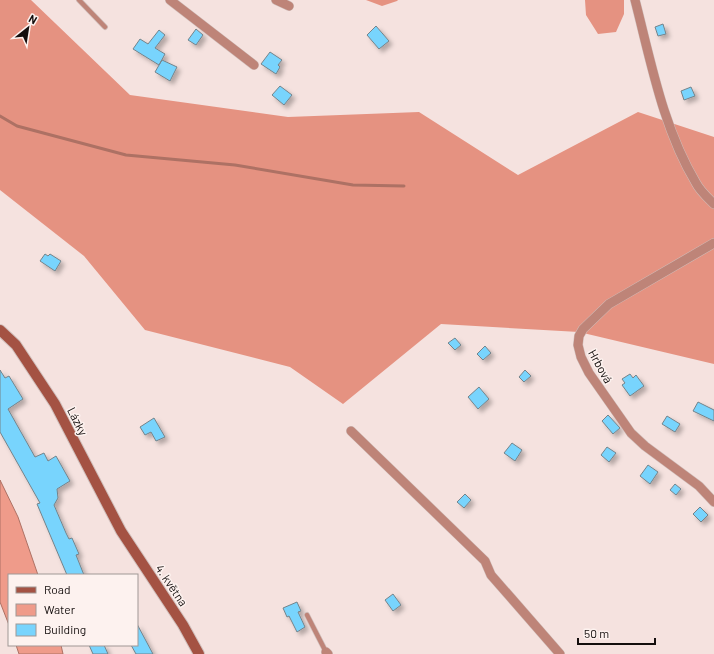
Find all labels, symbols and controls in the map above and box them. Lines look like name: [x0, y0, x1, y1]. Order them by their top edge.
north arrow: [8, 8, 48, 48]
text: N: [27, 11, 40, 26]
street label: Hrbová: [586, 347, 616, 385]
street label: Lázky: [65, 405, 91, 438]
street label: 4. května: [153, 562, 191, 608]
legend: [8, 574, 138, 646]
text: Road: [44, 582, 71, 596]
text: Water: [44, 602, 76, 616]
scale bar: [578, 620, 655, 646]
text: Building: [44, 622, 86, 636]
text: 50 m: [584, 626, 609, 640]

